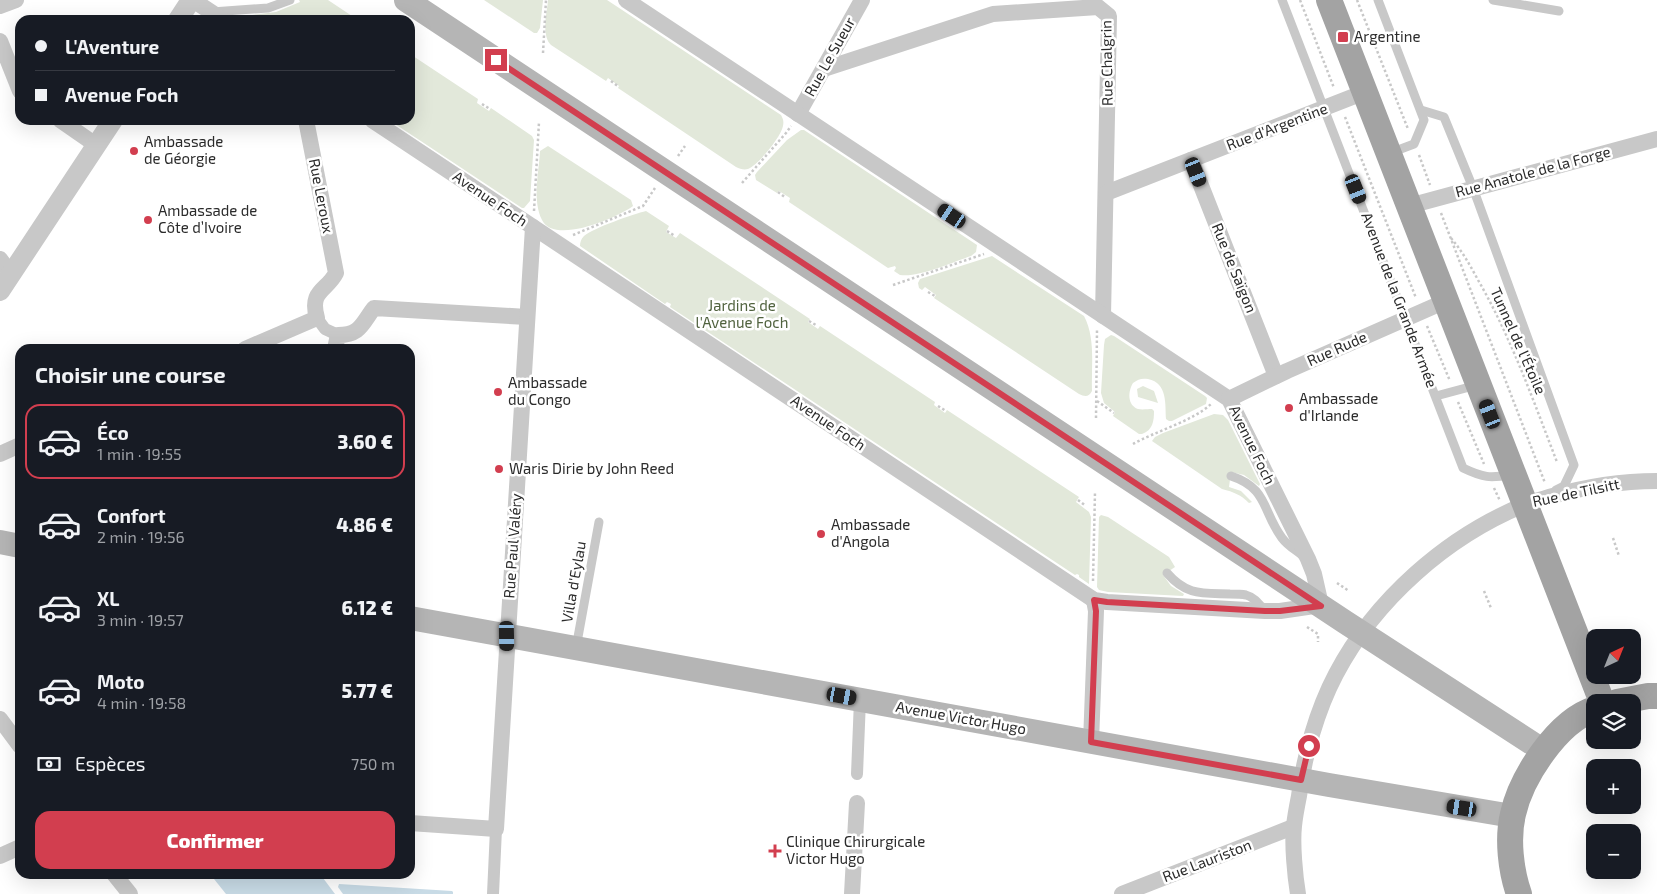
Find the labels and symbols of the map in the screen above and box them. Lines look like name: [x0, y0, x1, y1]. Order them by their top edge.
street label: Rue Le Sueur: [800, 14, 858, 99]
street label: Rue Chalgrin: [1096, 20, 1116, 106]
place label: Argentine: [1354, 27, 1421, 45]
marker: Argentine: [1336, 30, 1350, 44]
route end: [485, 49, 507, 71]
street label: Rue d'Argentine: [1223, 98, 1330, 154]
place label: Ambassade de Géorgie: [144, 132, 223, 167]
street label: Rue Anatole de la Forge: [1453, 142, 1612, 200]
marker: Ambassade de Géorgie: [128, 145, 140, 157]
car: [1183, 155, 1208, 189]
street label: Rue Leroux: [306, 157, 338, 235]
street label: Avenue Foch: [450, 167, 531, 230]
car: [1343, 172, 1368, 206]
place label: Ambassade de Côte d’Ivoire: [158, 201, 257, 236]
car: [935, 201, 968, 231]
street label: Avenue de la Grande Armée: [1358, 209, 1442, 390]
marker: Ambassade de Côte d’Ivoire: [142, 214, 154, 226]
street label: Rue de Saïgon: [1209, 220, 1261, 315]
street label: Tunnel de l'Étoile: [1487, 284, 1551, 397]
park label: Jardins de l'Avenue Foch: [696, 296, 788, 331]
street label: Rue Rude: [1304, 327, 1369, 369]
place label: Ambassade du Congo: [508, 373, 587, 408]
marker: Ambassade du Congo: [492, 386, 504, 398]
place label: Ambassade d'Irlande: [1299, 389, 1378, 424]
street label: Avenue Foch: [788, 391, 869, 454]
car: [1477, 397, 1502, 431]
street label: Avenue Foch: [1226, 402, 1280, 487]
marker: Ambassade d'Irlande: [1283, 402, 1295, 414]
place label: Waris Dirie by John Reed: [509, 459, 674, 477]
marker: Waris Dirie by John Reed: [493, 463, 505, 475]
street label: Rue de Tilsitt: [1531, 474, 1621, 510]
street label: Rue Paul Valéry: [499, 493, 525, 599]
place label: Ambassade d'Angola: [831, 515, 910, 550]
marker: Ambassade d'Angola: [815, 528, 827, 540]
street label: Villa d'Eylau: [557, 540, 589, 624]
car: [499, 621, 514, 651]
north arrow: [1586, 629, 1641, 684]
car: [825, 686, 858, 706]
street label: Avenue Victor Hugo: [895, 697, 1028, 737]
route start: [1298, 735, 1320, 757]
car: [1446, 798, 1477, 818]
place label: Clinique Chirurgicale Victor Hugo: [786, 832, 925, 867]
street label: Rue Lauriston: [1160, 835, 1254, 885]
marker: Clinique Chirurgicale Victor Hugo: [768, 844, 782, 858]

